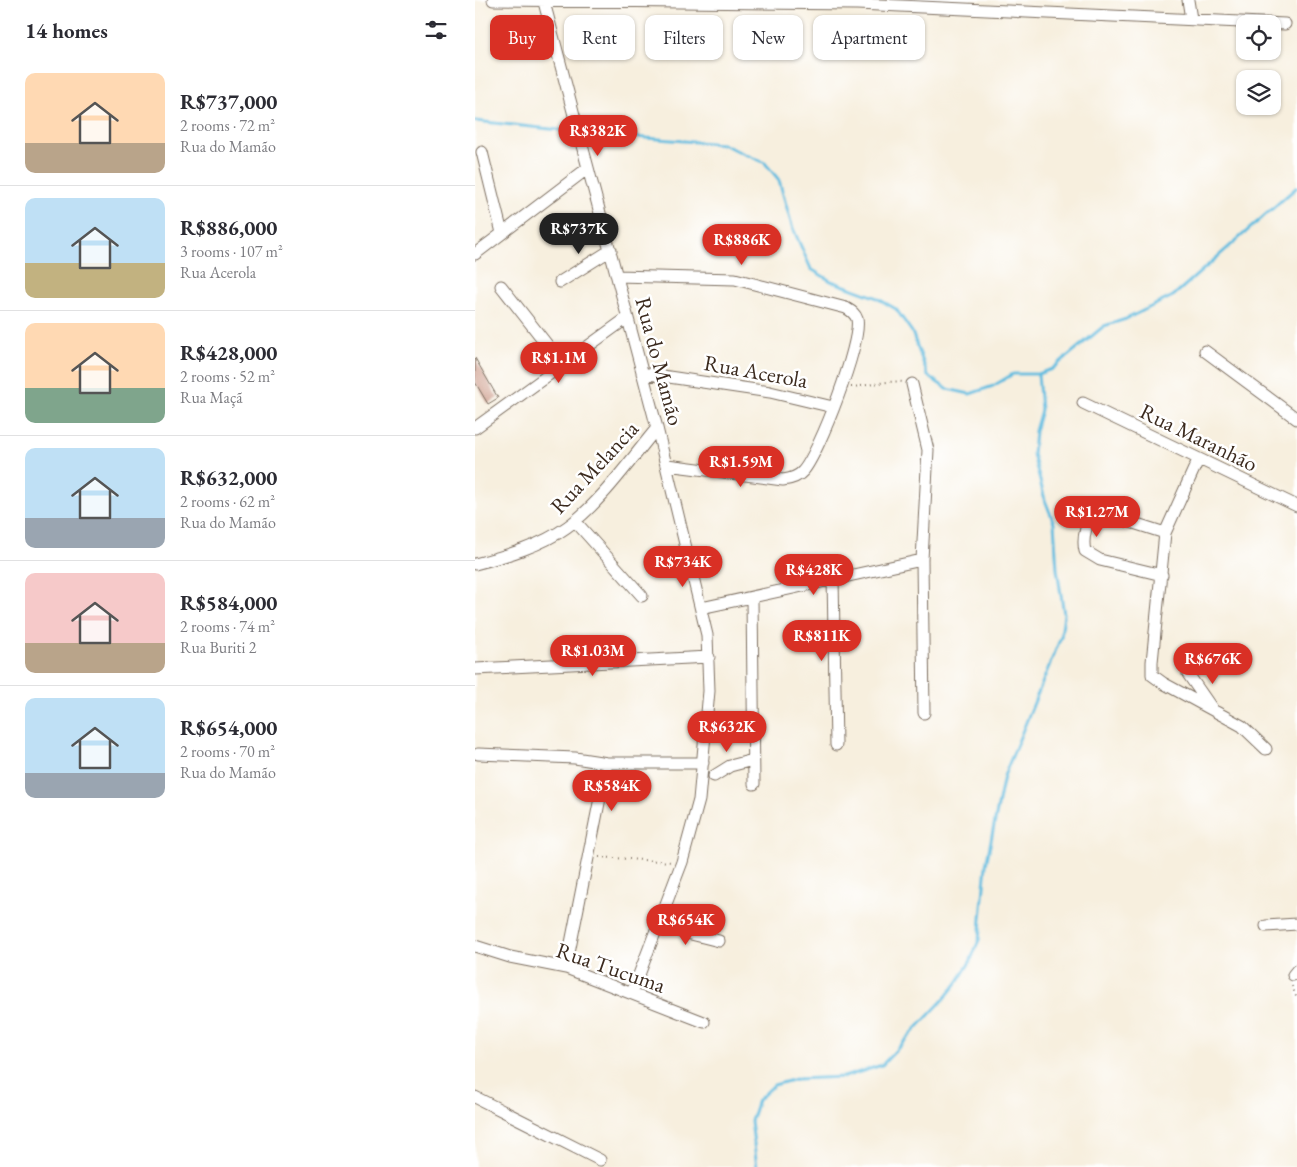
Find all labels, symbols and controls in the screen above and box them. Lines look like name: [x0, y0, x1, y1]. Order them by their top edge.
chip: Buy: [490, 15, 554, 60]
chip: Rent: [564, 15, 635, 60]
chip: Filters: [645, 15, 723, 60]
chip: New: [733, 15, 803, 60]
chip: Apartment: [813, 15, 925, 60]
map controls: [1236, 15, 1281, 115]
button: locate: [1236, 15, 1281, 60]
icon: filters: [422, 16, 450, 44]
text: 14 homes: [25, 17, 108, 44]
button: layers: [1236, 70, 1281, 115]
text: R$737,000: [180, 88, 277, 115]
icon: home: [65, 93, 125, 153]
pin: R$382K: [557, 114, 639, 157]
text: 2 rooms · 72 m²: [180, 115, 275, 136]
text: R$382K: [569, 120, 627, 141]
text: Rua do Mamão: [180, 136, 276, 157]
pin: R$737K: [538, 212, 620, 255]
text: R$886,000: [180, 214, 277, 241]
icon: home: [65, 218, 125, 278]
text: R$737K: [550, 218, 608, 239]
pin: R$886K: [701, 224, 783, 266]
text: R$886K: [713, 229, 771, 250]
text: 3 rooms · 107 m²: [180, 241, 283, 262]
text: Rua Acerola: [180, 262, 256, 283]
street label: Rua do Mamão: [628, 294, 691, 429]
text: R$428,000: [180, 339, 277, 366]
pin: R$1.1M: [518, 342, 600, 384]
icon: home: [65, 343, 125, 403]
text: R$1.1M: [531, 347, 587, 368]
street label: Rua Acerola: [702, 348, 810, 395]
text: 2 rooms · 52 m²: [180, 366, 275, 387]
text: Rua Maçã: [180, 387, 243, 408]
street label: Rua Maranhão: [1135, 397, 1262, 478]
street label: Rua Melancia: [544, 414, 645, 520]
pin: R$1.59M: [695, 446, 787, 488]
text: R$1.59M: [709, 451, 773, 472]
text: R$632,000: [180, 464, 277, 491]
icon: home: [65, 468, 125, 528]
text: 2 rooms · 62 m²: [180, 491, 275, 512]
pin: R$1.27M: [1051, 496, 1143, 538]
text: R$1.27M: [1065, 501, 1129, 522]
text: Rua do Mamão: [180, 512, 276, 533]
pin: R$734K: [642, 546, 724, 588]
text: R$734K: [654, 551, 712, 572]
pin: R$428K: [773, 554, 855, 596]
text: R$428K: [785, 559, 843, 580]
text: R$584,000: [180, 589, 277, 616]
icon: home: [65, 593, 125, 653]
text: 2 rooms · 74 m²: [180, 616, 275, 637]
pin: R$811K: [781, 620, 863, 662]
text: R$811K: [793, 625, 851, 646]
pin: R$1.03M: [547, 634, 639, 677]
text: Rua Buriti 2: [180, 637, 256, 658]
text: R$1.03M: [561, 640, 625, 661]
pin: R$676K: [1172, 642, 1254, 685]
text: R$676K: [1184, 648, 1242, 669]
pin: R$632K: [686, 710, 768, 753]
text: R$654,000: [180, 714, 277, 741]
text: R$632K: [698, 716, 756, 737]
icon: home: [65, 718, 125, 778]
text: 2 rooms · 70 m²: [180, 741, 275, 762]
text: Rua do Mamão: [180, 762, 276, 783]
pin: R$584K: [571, 770, 653, 812]
text: R$584K: [583, 775, 641, 796]
pin: R$654K: [645, 904, 727, 946]
text: R$654K: [657, 909, 715, 930]
street label: Rua Tucuma: [553, 935, 669, 1000]

